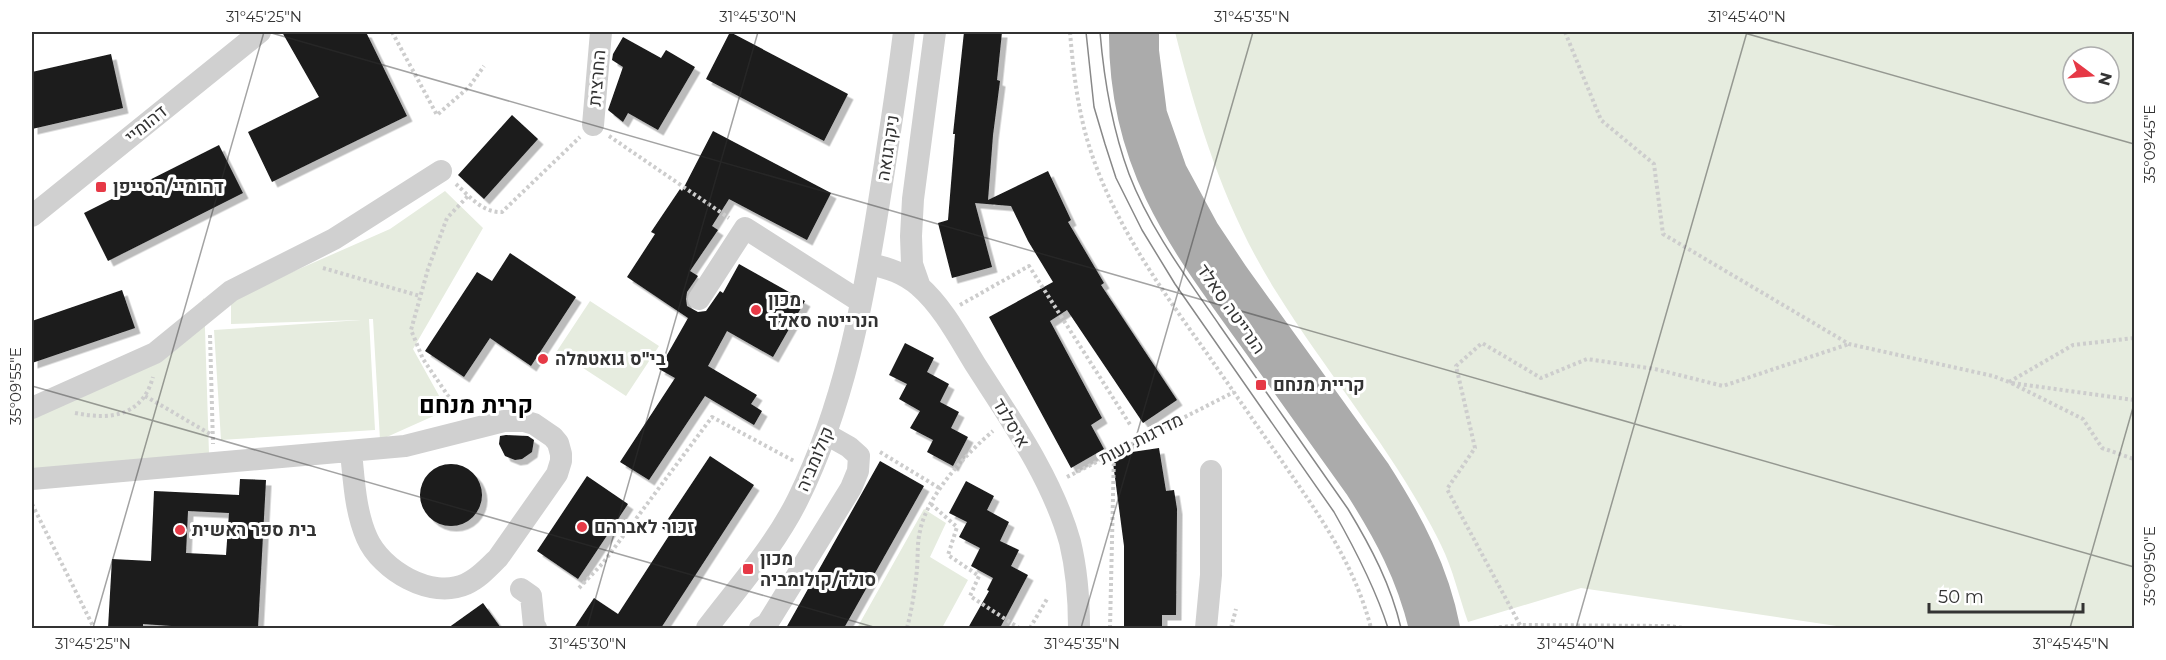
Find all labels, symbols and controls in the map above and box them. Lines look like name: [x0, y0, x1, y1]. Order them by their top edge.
text: 31°45'25"N: [226, 7, 302, 26]
text: 31°45'30"N: [719, 7, 797, 26]
text: 31°45'35"N: [1214, 7, 1290, 26]
text: 31°45'40"N: [1708, 7, 1786, 26]
north arrow: [2061, 45, 2121, 105]
street label: החרצית: [584, 49, 610, 107]
text: N: [2094, 70, 2116, 88]
street label: דהומיי: [121, 100, 171, 148]
text: 35°09'45"E: [2140, 105, 2159, 183]
street label: ניקרגואה: [872, 114, 904, 182]
place label: דהומיי/הסייפן: [113, 176, 224, 198]
marker: דהומיי/הסייפן: [94, 180, 108, 194]
street label: הנרייטה סאלד: [1192, 260, 1270, 358]
place label: מכון הנרייטה סאלד: [768, 289, 879, 332]
marker: מכון הנרייטה סאלד: [749, 303, 763, 317]
text: 35°09'55"E: [6, 347, 25, 425]
place label: בי"ס גואטמלה: [555, 348, 666, 370]
marker: בי"ס גואטמלה: [536, 352, 550, 366]
place label: קריית מנחם: [1273, 374, 1365, 396]
marker: קריית מנחם: [1254, 378, 1268, 392]
district label: קרית מנחם: [419, 390, 533, 419]
street label: איסלנד: [988, 394, 1034, 452]
street label: מדרגות נעות: [1095, 408, 1187, 470]
street label: קולומביה: [792, 423, 838, 495]
place label: זכור לאברהם: [594, 516, 694, 538]
place label: בית ספר ראשית: [192, 519, 317, 541]
marker: זכור לאברהם: [575, 520, 589, 534]
marker: בית ספר ראשית: [173, 523, 187, 537]
text: 35°09'50"E: [2140, 526, 2159, 606]
place label: מכון סולד/קולומביה: [760, 548, 876, 591]
marker: מכון סולד/קולומביה: [741, 562, 755, 576]
scale bar: [1929, 576, 2084, 614]
text: 50 m: [1938, 586, 1984, 608]
text: 31°45'25"N: [55, 634, 131, 653]
text: 31°45'30"N: [549, 634, 627, 653]
text: 31°45'35"N: [1044, 634, 1120, 653]
text: 31°45'40"N: [1537, 634, 1615, 653]
text: 31°45'45"N: [2033, 634, 2109, 653]

